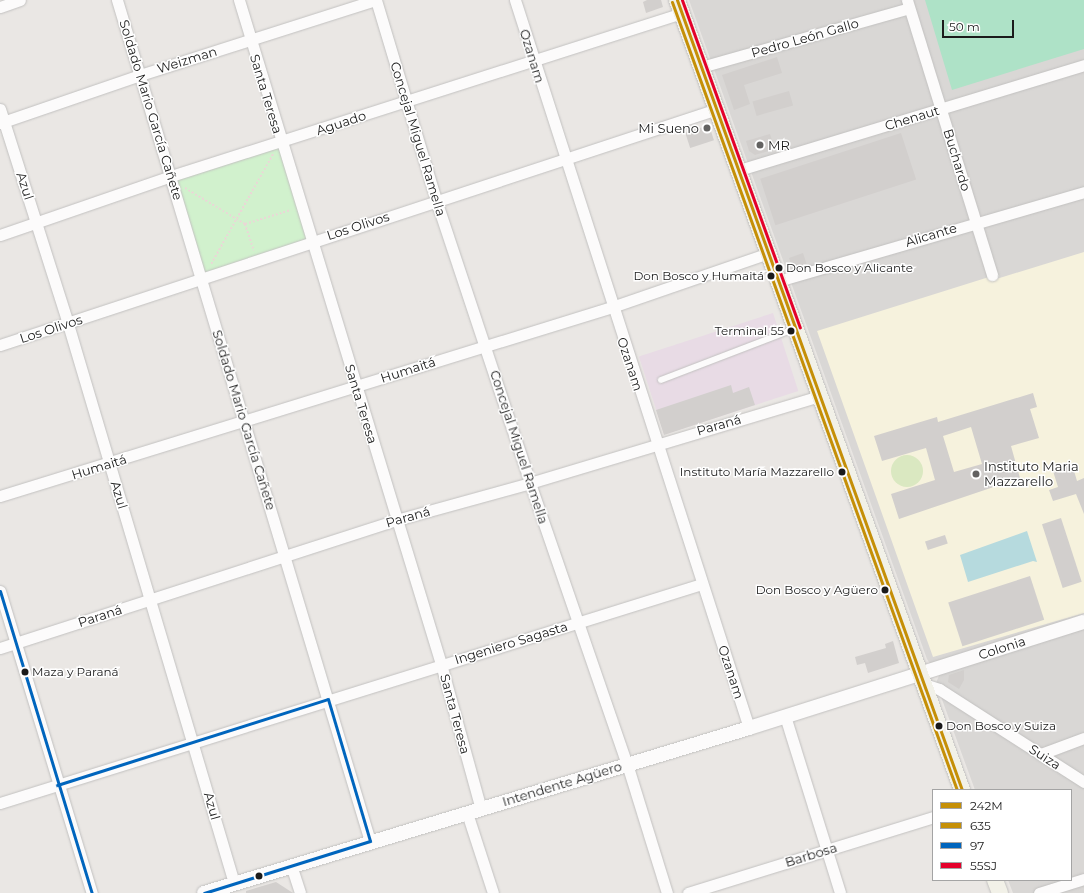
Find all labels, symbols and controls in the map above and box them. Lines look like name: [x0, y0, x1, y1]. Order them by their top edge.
scale bar: [944, 12, 1016, 38]
street label: Pedro León Gallo: [749, 15, 861, 61]
street label: Soldado Mario García Cañete: [116, 18, 186, 202]
text: 50 m: [949, 19, 980, 34]
street label: Ozanam: [516, 27, 548, 85]
street label: Weizman: [155, 43, 219, 77]
street label: Santa Teresa: [247, 52, 285, 136]
street label: Concejal Miguel Ramella: [387, 60, 449, 218]
street label: Chenaut: [883, 102, 941, 134]
street label: Aguado: [314, 108, 368, 138]
place label: Mi Sueno: [638, 120, 699, 136]
marker: Mi Sueno: [702, 123, 712, 133]
street label: Buchardo: [940, 127, 974, 193]
place label: MR: [768, 137, 790, 153]
marker: MR: [755, 140, 765, 150]
street label: Azul: [13, 170, 37, 202]
street label: Los Olivos: [325, 209, 391, 243]
street label: Alicante: [903, 220, 959, 250]
place label: Don Bosco y Alicante: [786, 261, 913, 275]
marker: Don Bosco y Alicante: [774, 263, 784, 273]
place label: Don Bosco y Humaitá: [633, 269, 764, 283]
marker: Don Bosco y Humaitá: [766, 271, 776, 281]
street label: Los Olivos: [18, 312, 84, 346]
place label: Terminal 55: [715, 324, 784, 338]
marker: Terminal 55: [786, 326, 796, 336]
street label: Soldado Mario García Cañete: [209, 328, 279, 512]
street label: Ozanam: [614, 335, 646, 393]
street label: Humaitá: [379, 354, 437, 386]
street label: Santa Teresa: [342, 362, 380, 446]
street label: Concejal Miguel Ramella: [487, 368, 551, 526]
street label: Paraná: [695, 411, 743, 439]
street label: Humaitá: [70, 451, 128, 483]
place label: Instituto Maria Mazzarello: [984, 459, 1079, 490]
place label: Instituto María Mazzarello: [680, 465, 834, 479]
marker: Instituto María Mazzarello: [837, 467, 847, 477]
marker: Instituto Maria Mazzarello: [971, 469, 981, 479]
street label: Azul: [107, 479, 131, 511]
street label: Paraná: [384, 503, 432, 531]
place label: Don Bosco y Agüero: [756, 583, 878, 597]
marker: Don Bosco y Agüero: [880, 585, 890, 595]
street label: Paraná: [76, 602, 124, 630]
street label: Ingeniero Sagasta: [453, 618, 569, 668]
street label: Colonia: [976, 633, 1028, 663]
street label: Ozanam: [715, 643, 747, 701]
place label: Maza y Paraná: [32, 665, 119, 679]
marker: Maza y Paraná: [20, 667, 30, 677]
street label: Santa Teresa: [437, 672, 473, 756]
place label: Don Bosco y Suiza: [946, 719, 1056, 733]
marker: Don Bosco y Suiza: [934, 721, 944, 731]
street label: Suiza: [1026, 741, 1064, 773]
street label: Intendente Agüero: [500, 758, 624, 810]
legend: [932, 789, 1072, 881]
street label: Azul: [201, 790, 223, 822]
text: 242M: [970, 798, 1003, 813]
text: 635: [970, 818, 991, 833]
text: 97: [970, 838, 984, 853]
street label: Barbosa: [783, 840, 839, 870]
text: 55SJ: [970, 858, 997, 873]
unlabelled marker: [254, 871, 264, 881]

